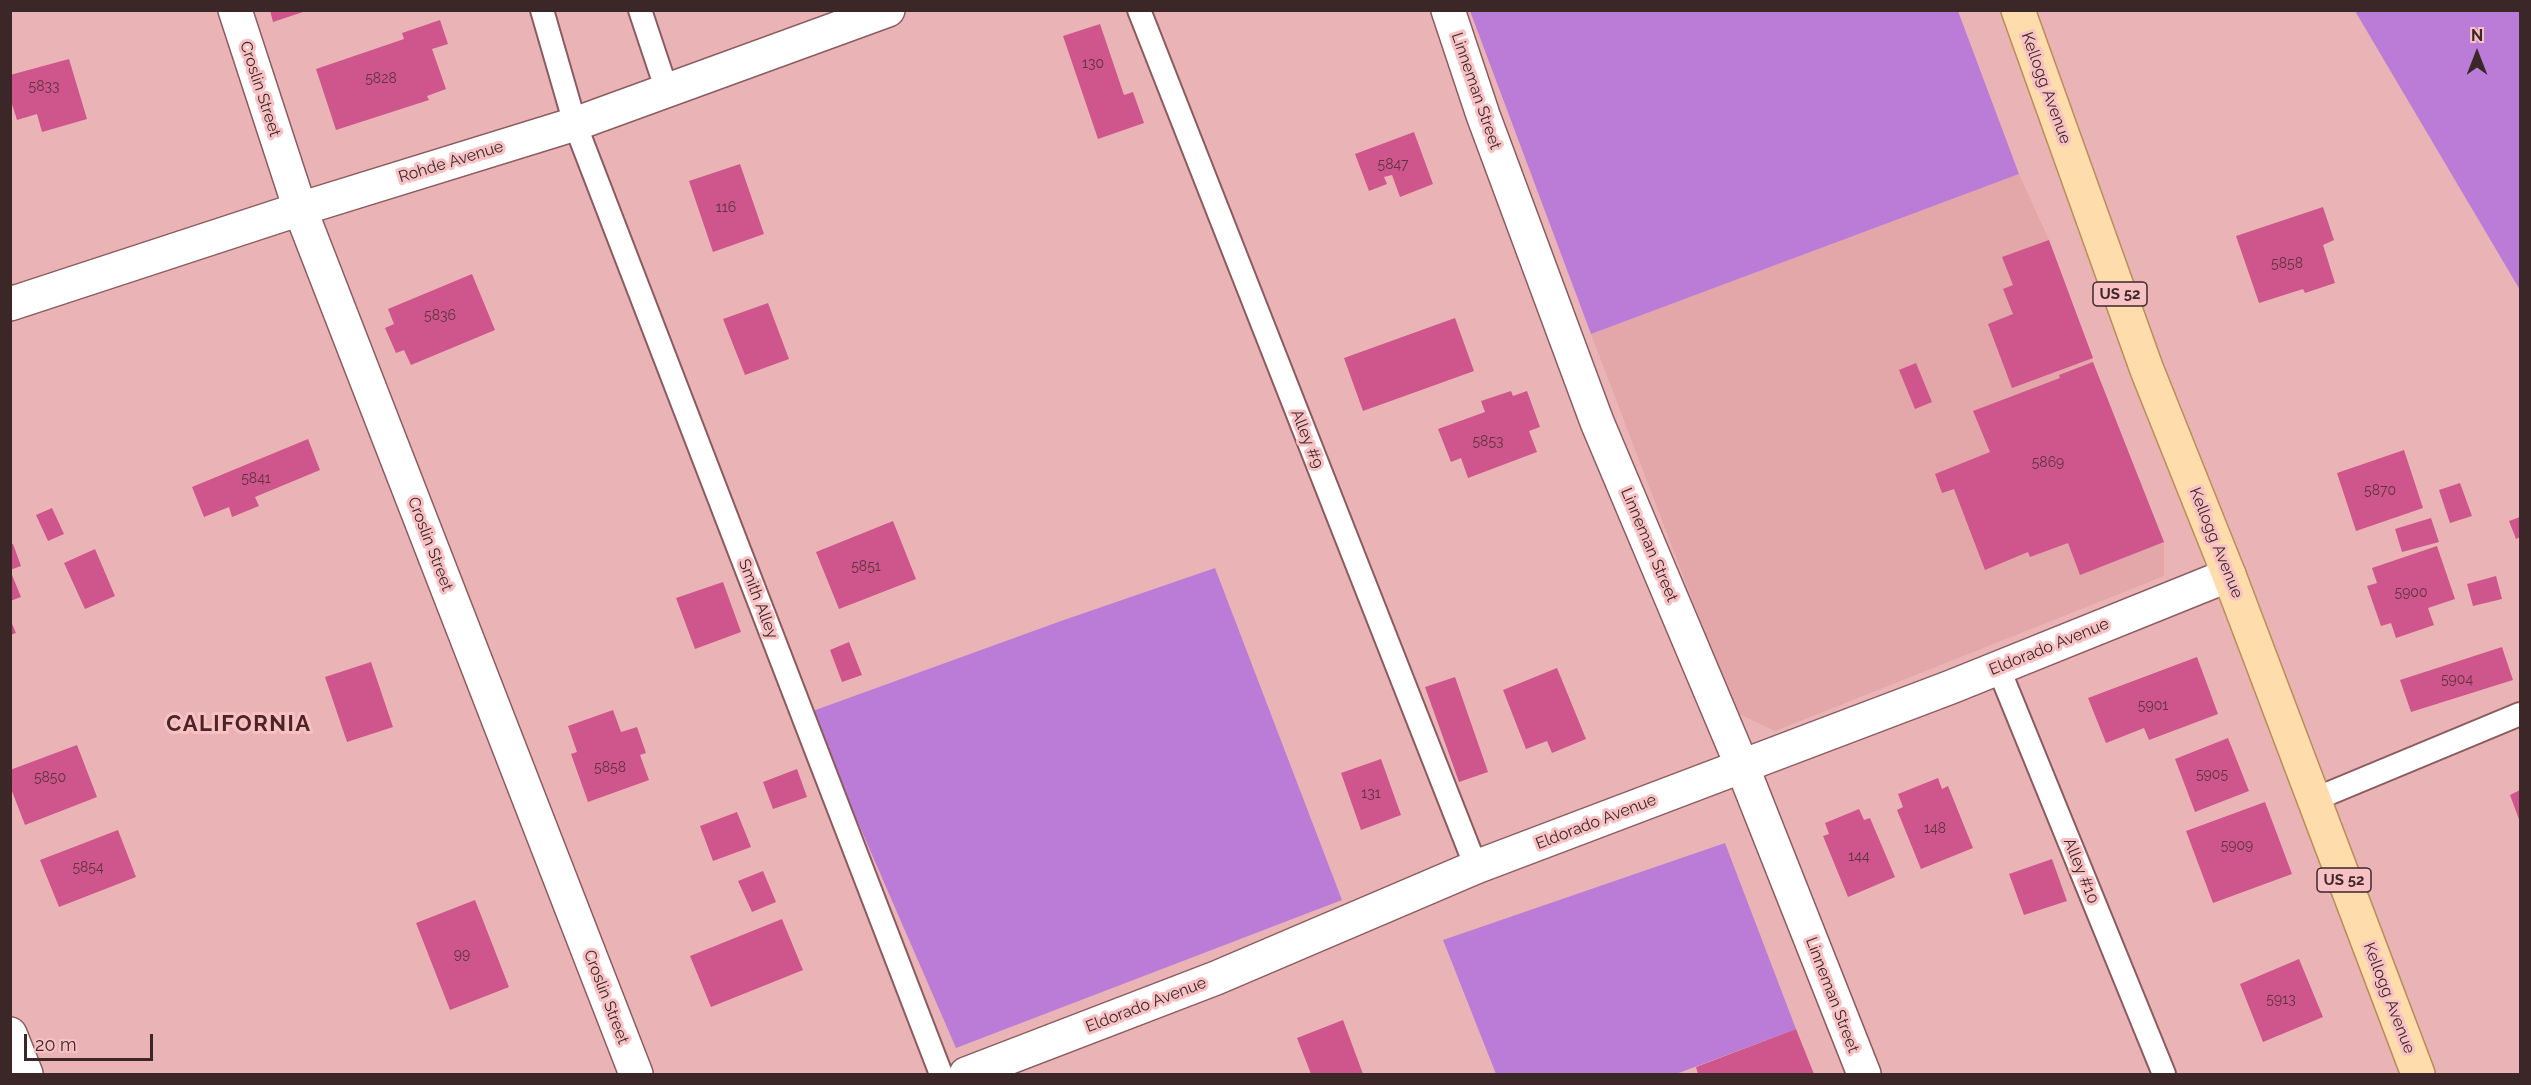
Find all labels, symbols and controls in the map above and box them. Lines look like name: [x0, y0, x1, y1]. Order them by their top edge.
north arrow: [2447, 24, 2507, 84]
text: N: [2471, 26, 2483, 45]
street label: Linneman Street: [1447, 30, 1505, 152]
street label: Kellogg Avenue: [2017, 30, 2075, 146]
street label: Croslin Street: [236, 39, 284, 139]
house number: 130: [1082, 56, 1104, 72]
house number: 5828: [365, 71, 397, 87]
house number: 5833: [29, 79, 59, 95]
street label: Rohde Avenue: [396, 137, 506, 187]
house number: 5847: [1378, 157, 1408, 173]
house number: 116: [716, 200, 736, 216]
house number: 5858: [2271, 256, 2303, 272]
road number: US 52: [2093, 282, 2147, 306]
house number: 5836: [424, 308, 456, 324]
street label: Alley #9: [1287, 407, 1327, 471]
house number: 5853: [1472, 434, 1504, 450]
house number: 5869: [2032, 455, 2064, 471]
house number: 5841: [241, 471, 271, 487]
house number: 5870: [2364, 483, 2396, 499]
street label: Linneman Street: [1616, 485, 1682, 605]
street label: Kellogg Avenue: [2185, 485, 2247, 601]
street label: Croslin Street: [403, 494, 457, 594]
street label: Smith Alley: [734, 556, 782, 642]
house number: 5851: [851, 559, 881, 575]
house number: 5900: [2395, 585, 2427, 601]
street label: Eldorado Avenue: [1986, 614, 2112, 680]
house number: 5904: [2441, 672, 2473, 688]
house number: 5901: [2138, 698, 2168, 714]
district label: CALIFORNIA: [166, 711, 312, 737]
house number: 5858: [594, 760, 626, 776]
house number: 5905: [2196, 767, 2228, 783]
house number: 5850: [34, 770, 66, 786]
house number: 131: [1361, 786, 1381, 802]
street label: Eldorado Avenue: [1533, 790, 1659, 854]
house number: 148: [1924, 821, 1946, 837]
street label: Alley #10: [2059, 835, 2103, 907]
house number: 5909: [2221, 838, 2253, 854]
house number: 144: [1848, 849, 1870, 865]
house number: 5854: [72, 860, 104, 876]
road number: US 52: [2317, 868, 2371, 892]
street label: Linneman Street: [1801, 935, 1863, 1055]
street label: Kellogg Avenue: [2359, 940, 2419, 1056]
house number: 99: [454, 947, 470, 963]
street label: Croslin Street: [579, 947, 633, 1047]
street label: Eldorado Avenue: [1083, 973, 1209, 1037]
house number: 5913: [2266, 992, 2296, 1008]
scale bar: [27, 1022, 156, 1060]
text: 20 m: [35, 1034, 77, 1055]

